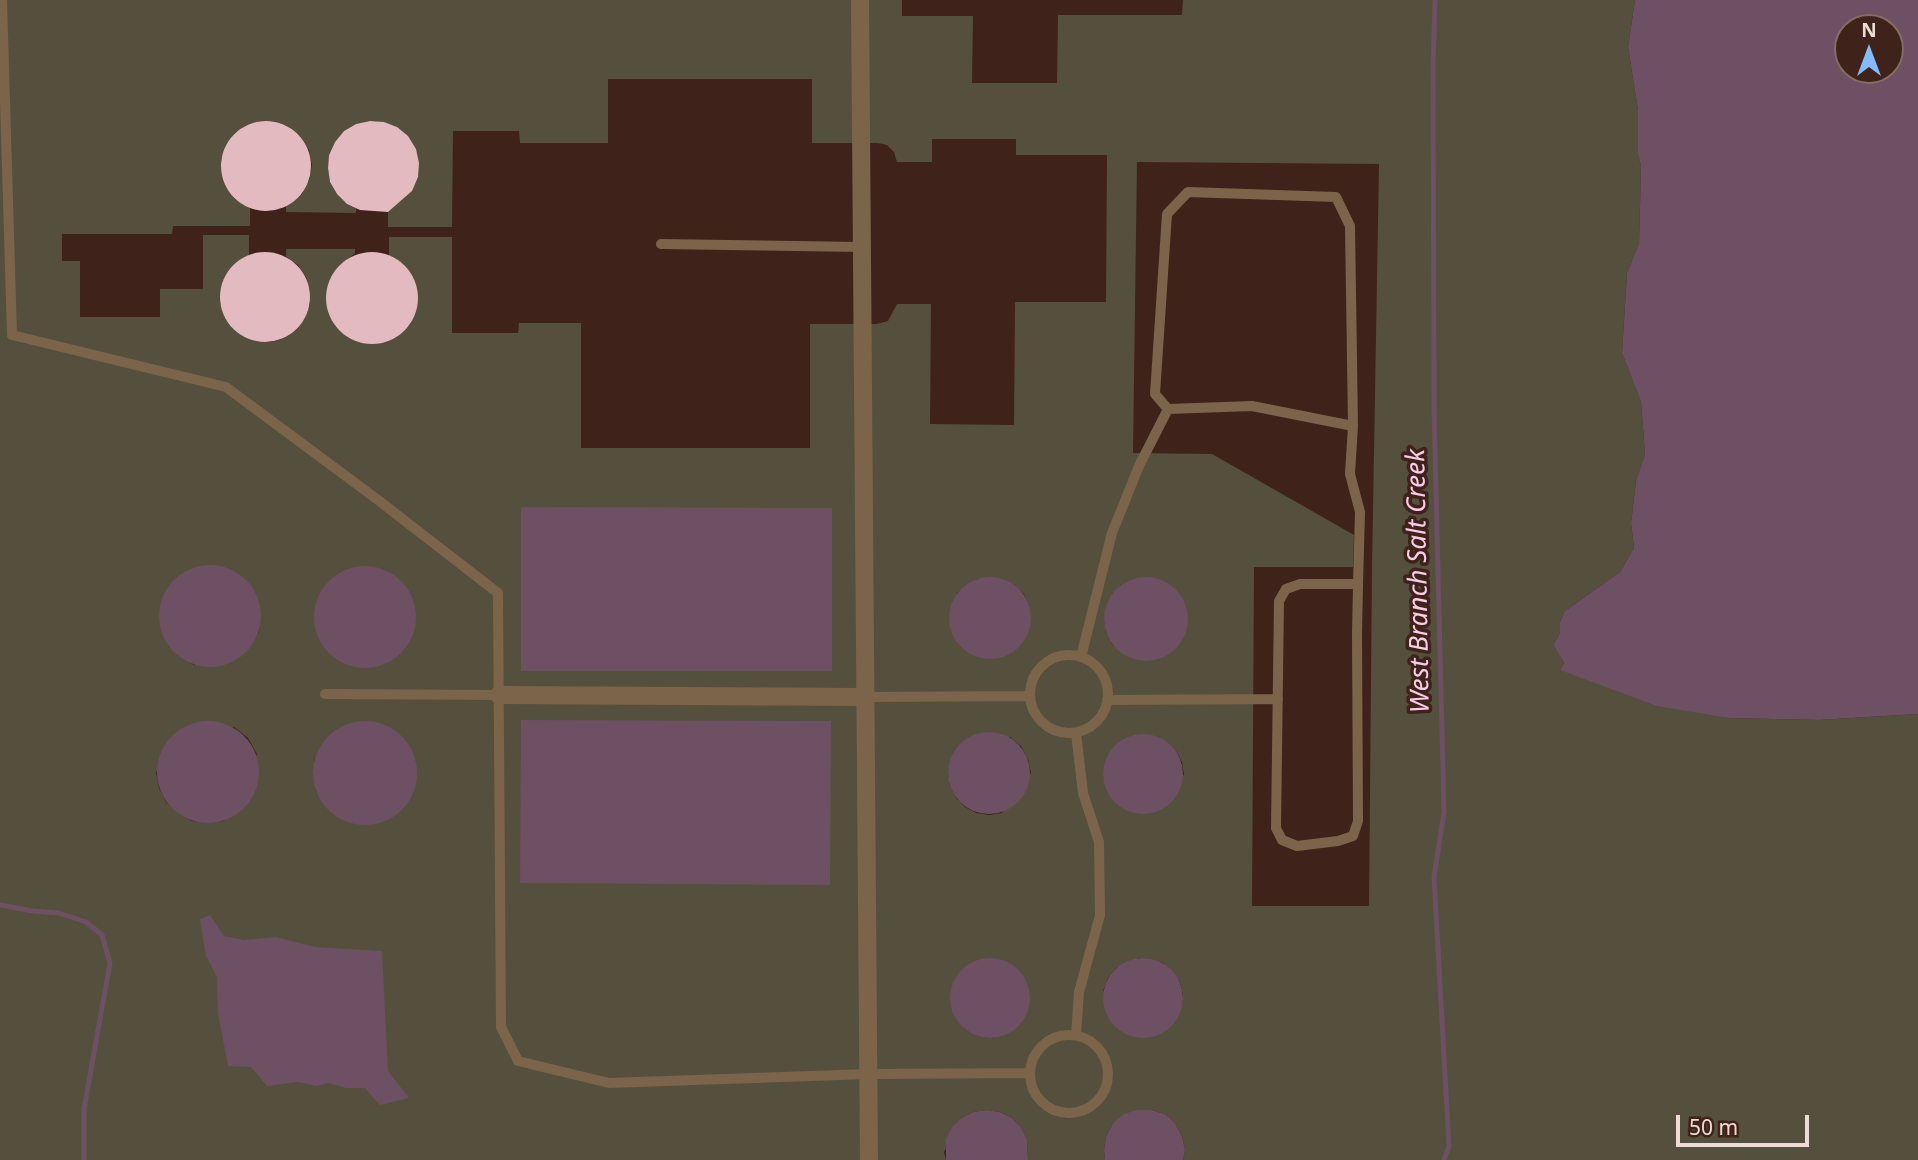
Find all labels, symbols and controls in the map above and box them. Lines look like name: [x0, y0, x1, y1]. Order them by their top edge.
north arrow: [1834, 14, 1904, 84]
text: N: [1861, 17, 1877, 43]
water label: West Branch Salt Creek: [1401, 449, 1437, 713]
scale bar: [1680, 1100, 1813, 1144]
text: 50 m: [1689, 1113, 1738, 1141]

